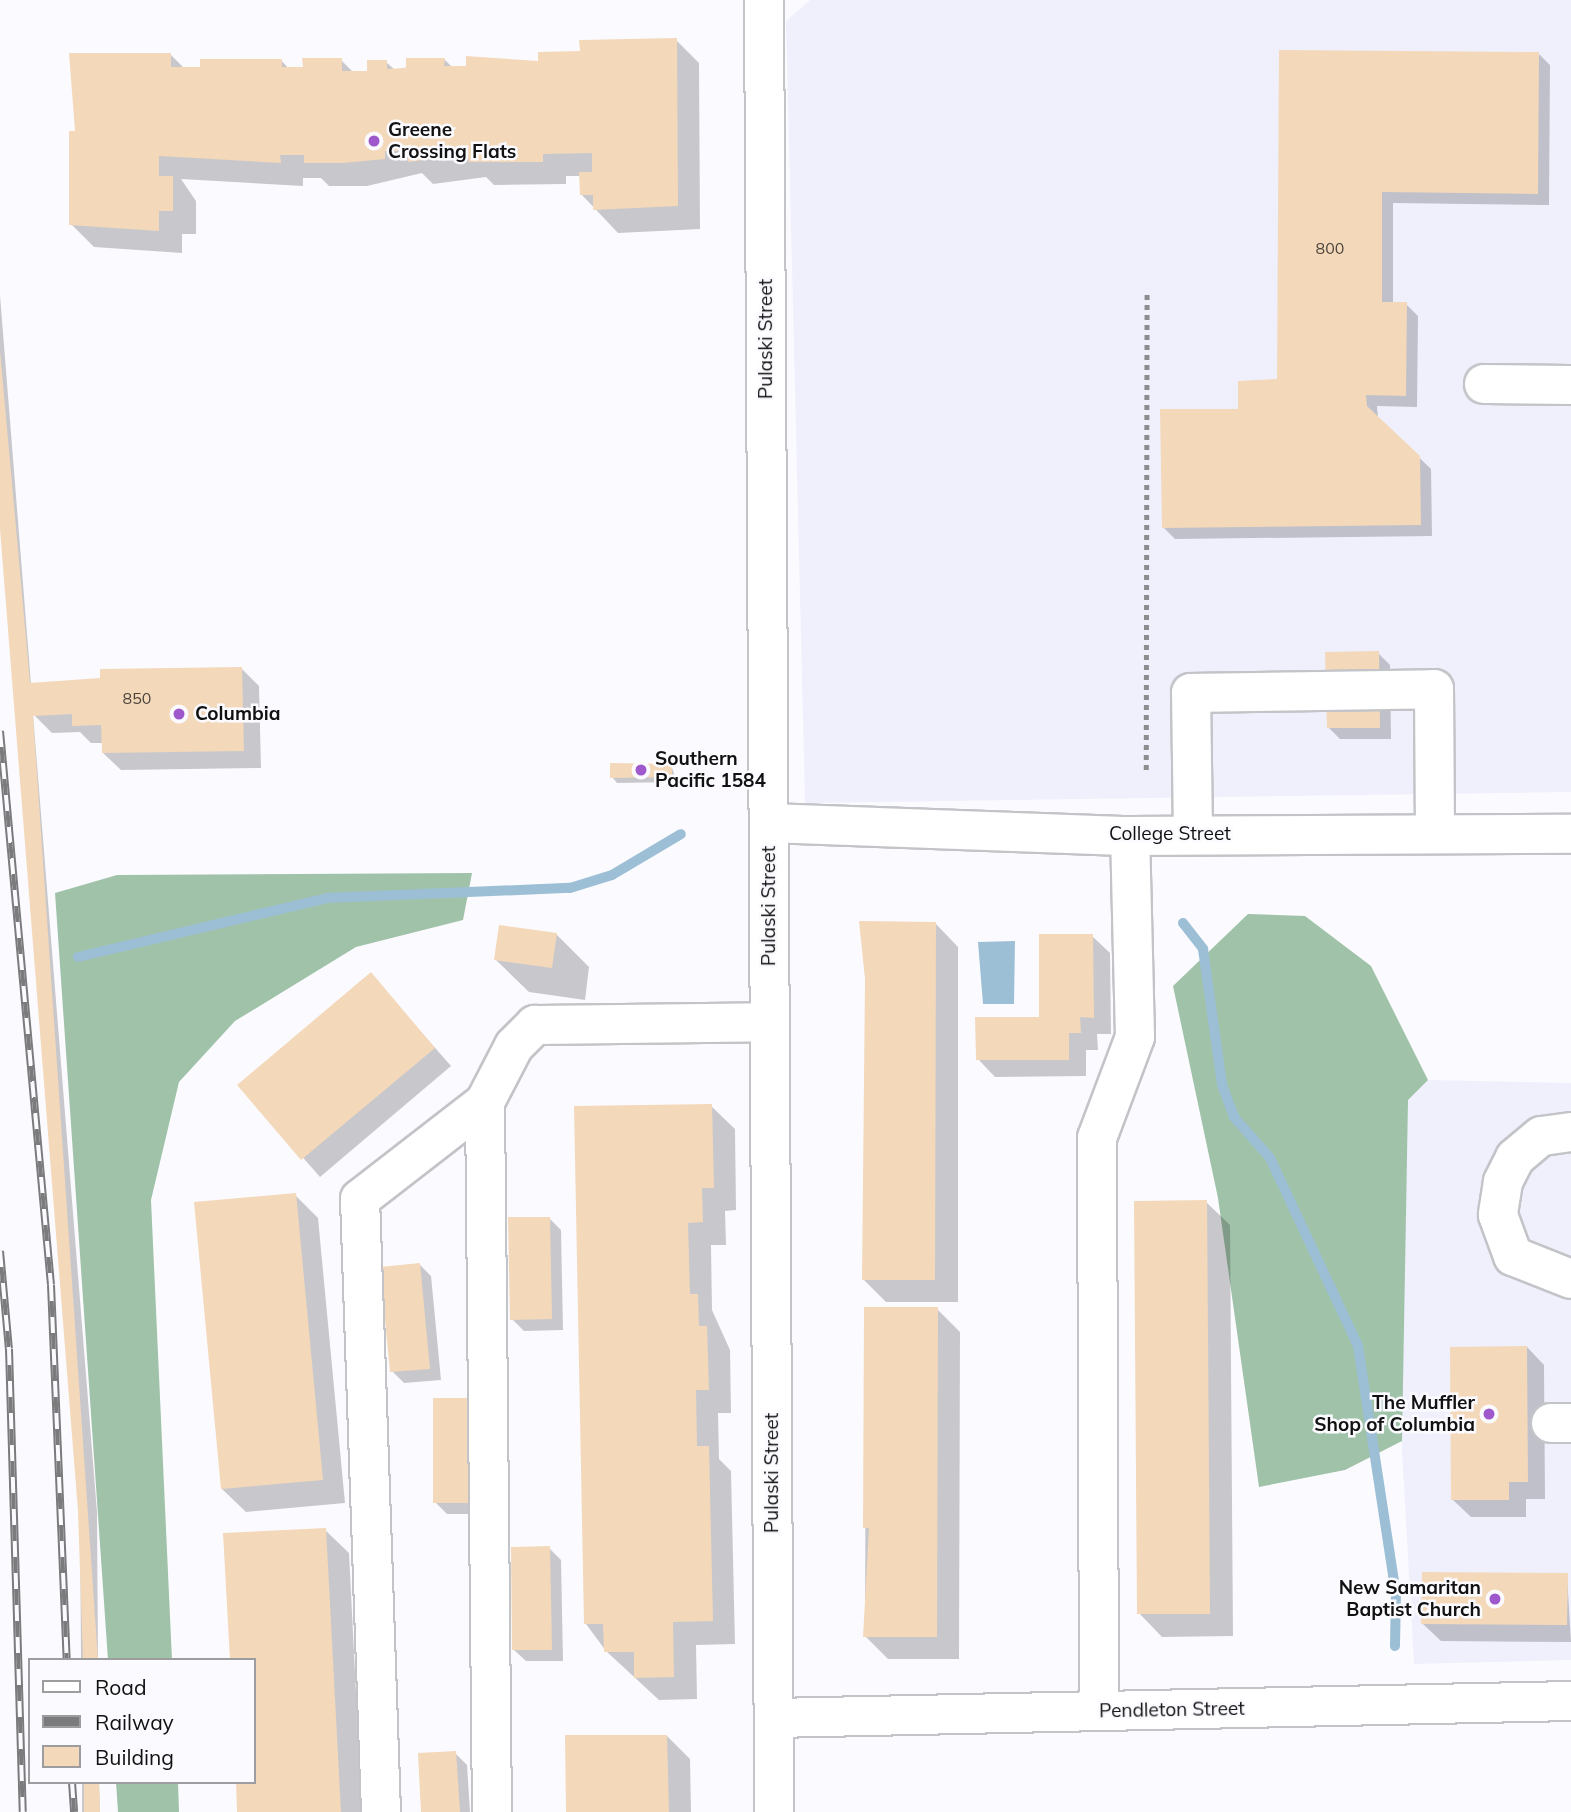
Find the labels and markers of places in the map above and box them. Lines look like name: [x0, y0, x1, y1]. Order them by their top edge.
place label: Greene Crossing Flats: [388, 119, 516, 163]
marker: Greene Crossing Flats: [366, 133, 382, 149]
place label: Columbia: [195, 703, 280, 725]
marker: Columbia: [169, 704, 189, 724]
place label: Southern Pacific 1584: [655, 748, 766, 792]
marker: Southern Pacific 1584: [633, 762, 649, 778]
place label: The Muffler Shop of Columbia: [1314, 1392, 1475, 1436]
marker: The Muffler Shop of Columbia: [1481, 1406, 1497, 1422]
place label: New Samaritan Baptist Church: [1339, 1577, 1481, 1621]
marker: New Samaritan Baptist Church: [1487, 1591, 1503, 1607]

